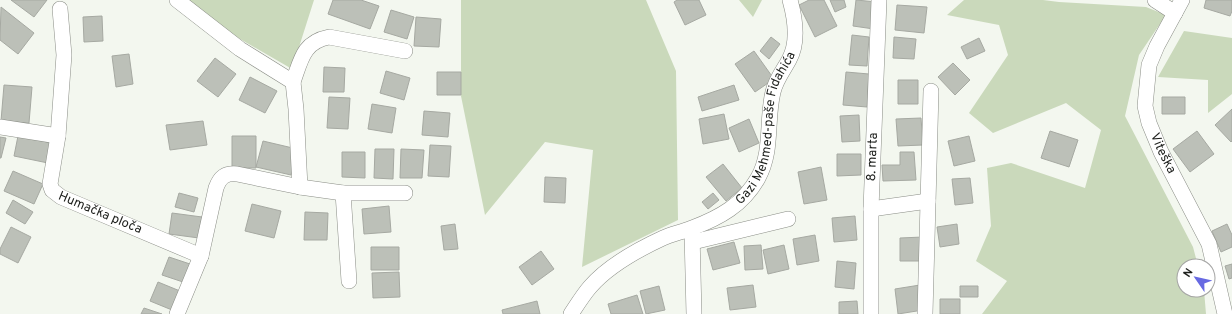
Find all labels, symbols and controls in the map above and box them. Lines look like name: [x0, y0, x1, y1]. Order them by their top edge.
street label: Gazi Mehmed-paše Fidahića: [733, 50, 800, 209]
street label: Viteška: [1146, 131, 1179, 177]
street label: 8. marta: [864, 132, 882, 182]
street label: Humačka ploča: [56, 189, 144, 238]
north arrow: [1176, 258, 1216, 298]
text: N: [1181, 266, 1197, 280]

